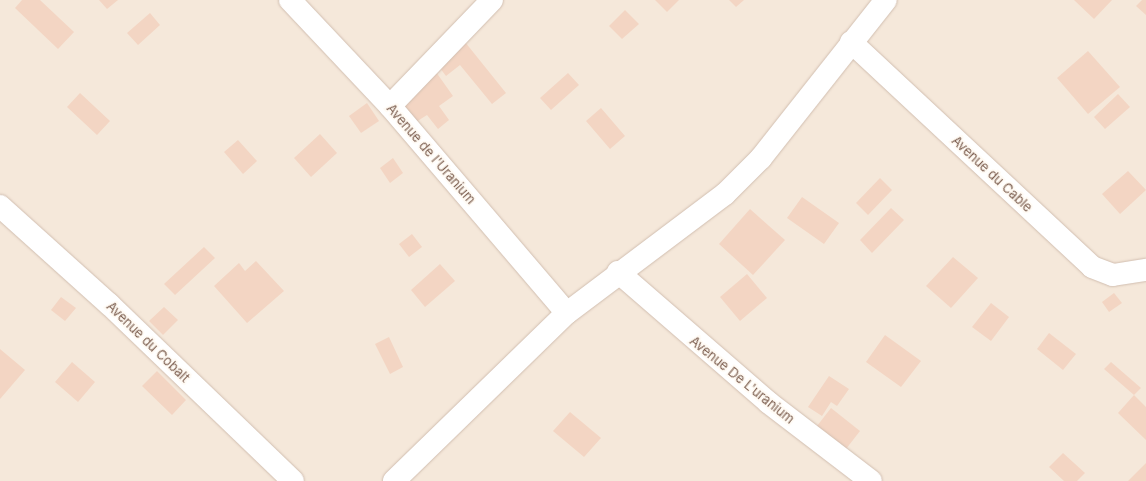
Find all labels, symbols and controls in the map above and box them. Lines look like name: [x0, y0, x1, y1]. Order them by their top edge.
street label: Avenue de l'Uranium: [383, 101, 479, 207]
street label: Avenue du Cable: [949, 133, 1035, 215]
street label: Avenue du Cobalt: [103, 299, 193, 385]
street label: Avenue De L'uranium: [687, 333, 797, 427]

